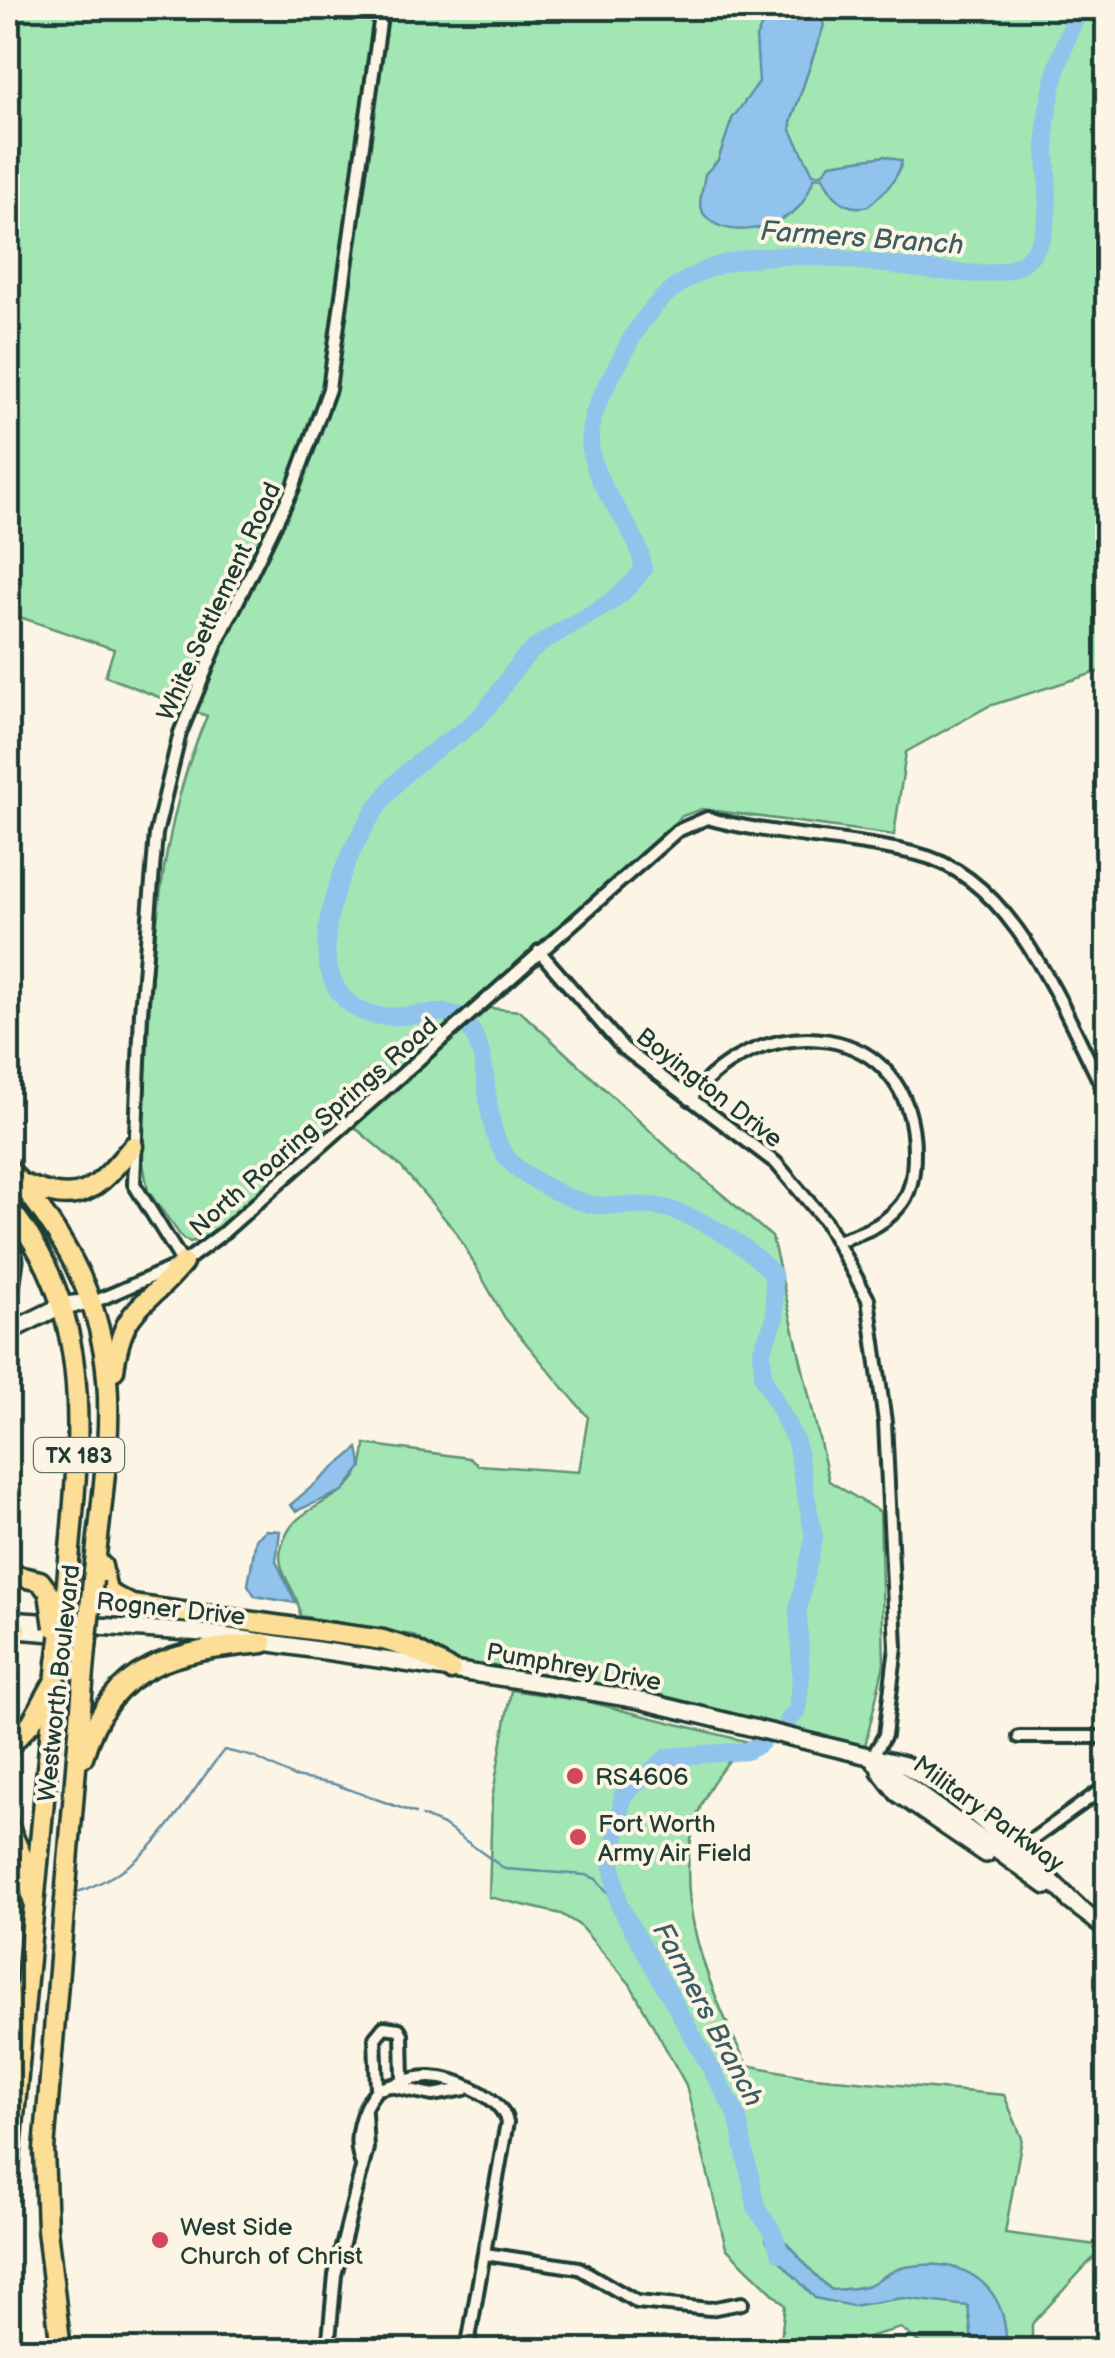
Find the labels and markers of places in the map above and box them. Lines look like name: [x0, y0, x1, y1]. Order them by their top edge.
place label: RS4606: [595, 1762, 688, 1793]
marker: RS4606: [564, 1765, 586, 1787]
place label: Fort Worth Army Air Field: [598, 1809, 752, 1869]
marker: Fort Worth Army Air Field: [567, 1826, 589, 1848]
place label: West Side Church of Christ: [180, 2212, 363, 2272]
marker: West Side Church of Christ: [149, 2229, 171, 2251]

